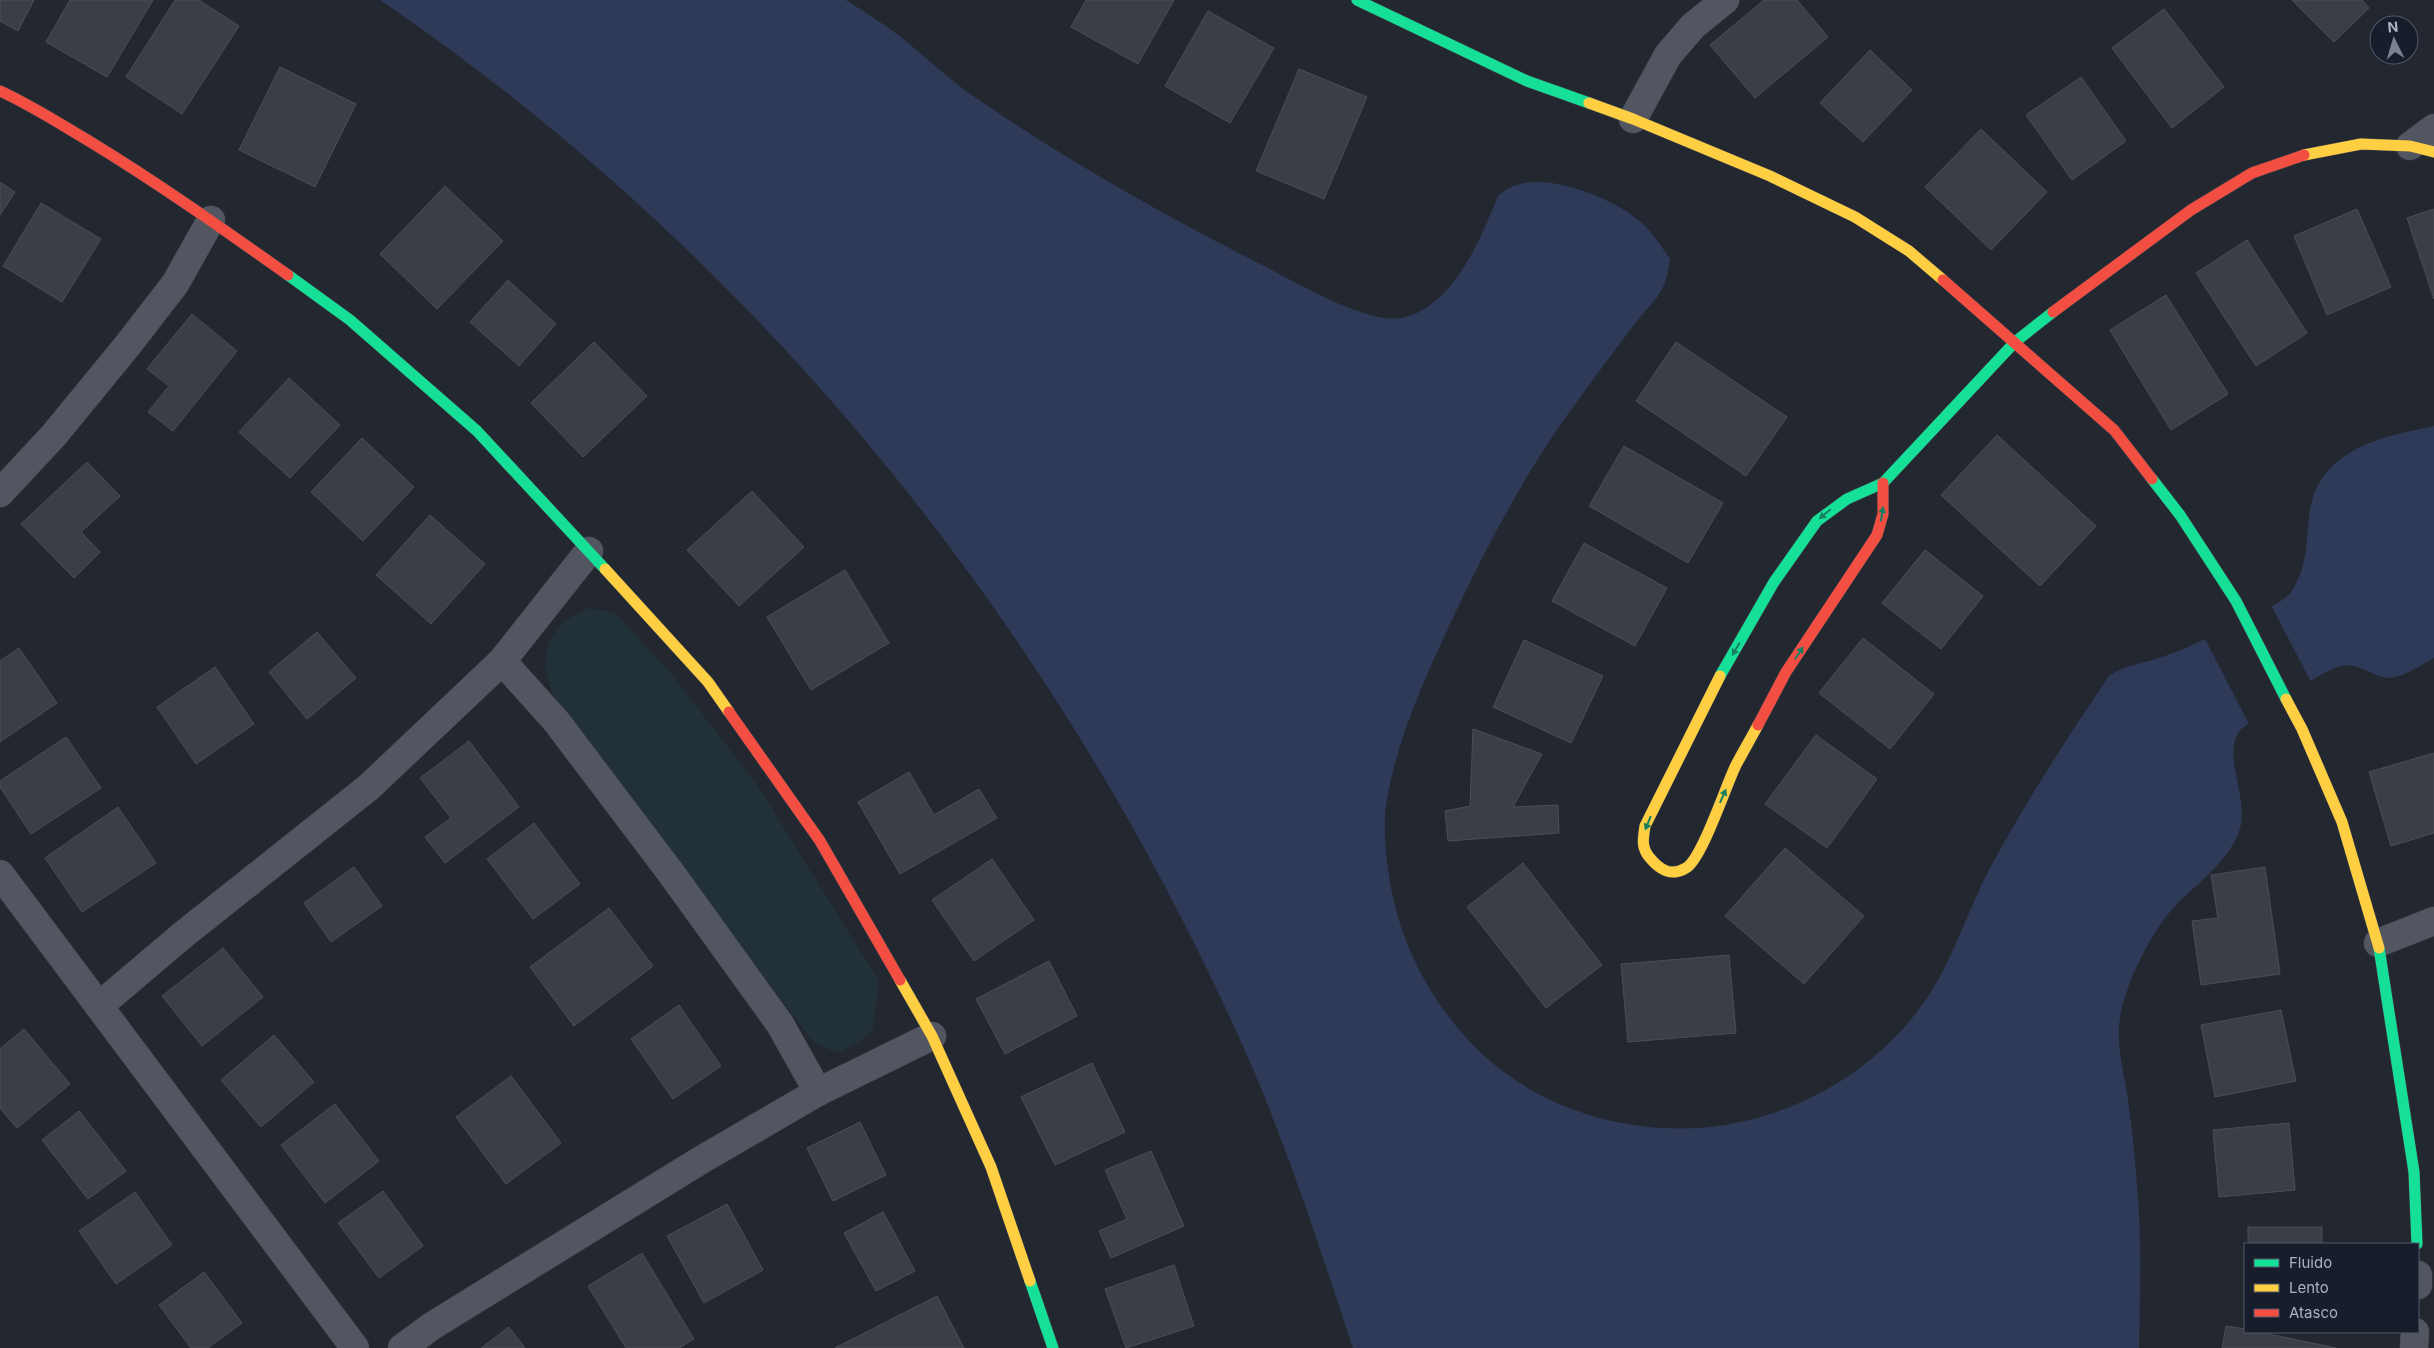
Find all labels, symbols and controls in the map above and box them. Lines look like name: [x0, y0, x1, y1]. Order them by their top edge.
north arrow: [2369, 15, 2419, 65]
text: N: [2387, 18, 2399, 35]
one-way arrow: [1878, 506, 1886, 522]
one-way arrow: [1818, 508, 1831, 519]
one-way arrow: [1732, 642, 1740, 656]
one-way arrow: [1794, 646, 1804, 659]
one-way arrow: [1720, 789, 1728, 803]
one-way arrow: [1643, 816, 1651, 830]
legend: [2244, 1243, 2419, 1333]
text: Fluido: [2289, 1253, 2332, 1272]
text: Lento: [2289, 1278, 2329, 1297]
text: Atasco: [2289, 1303, 2338, 1322]

